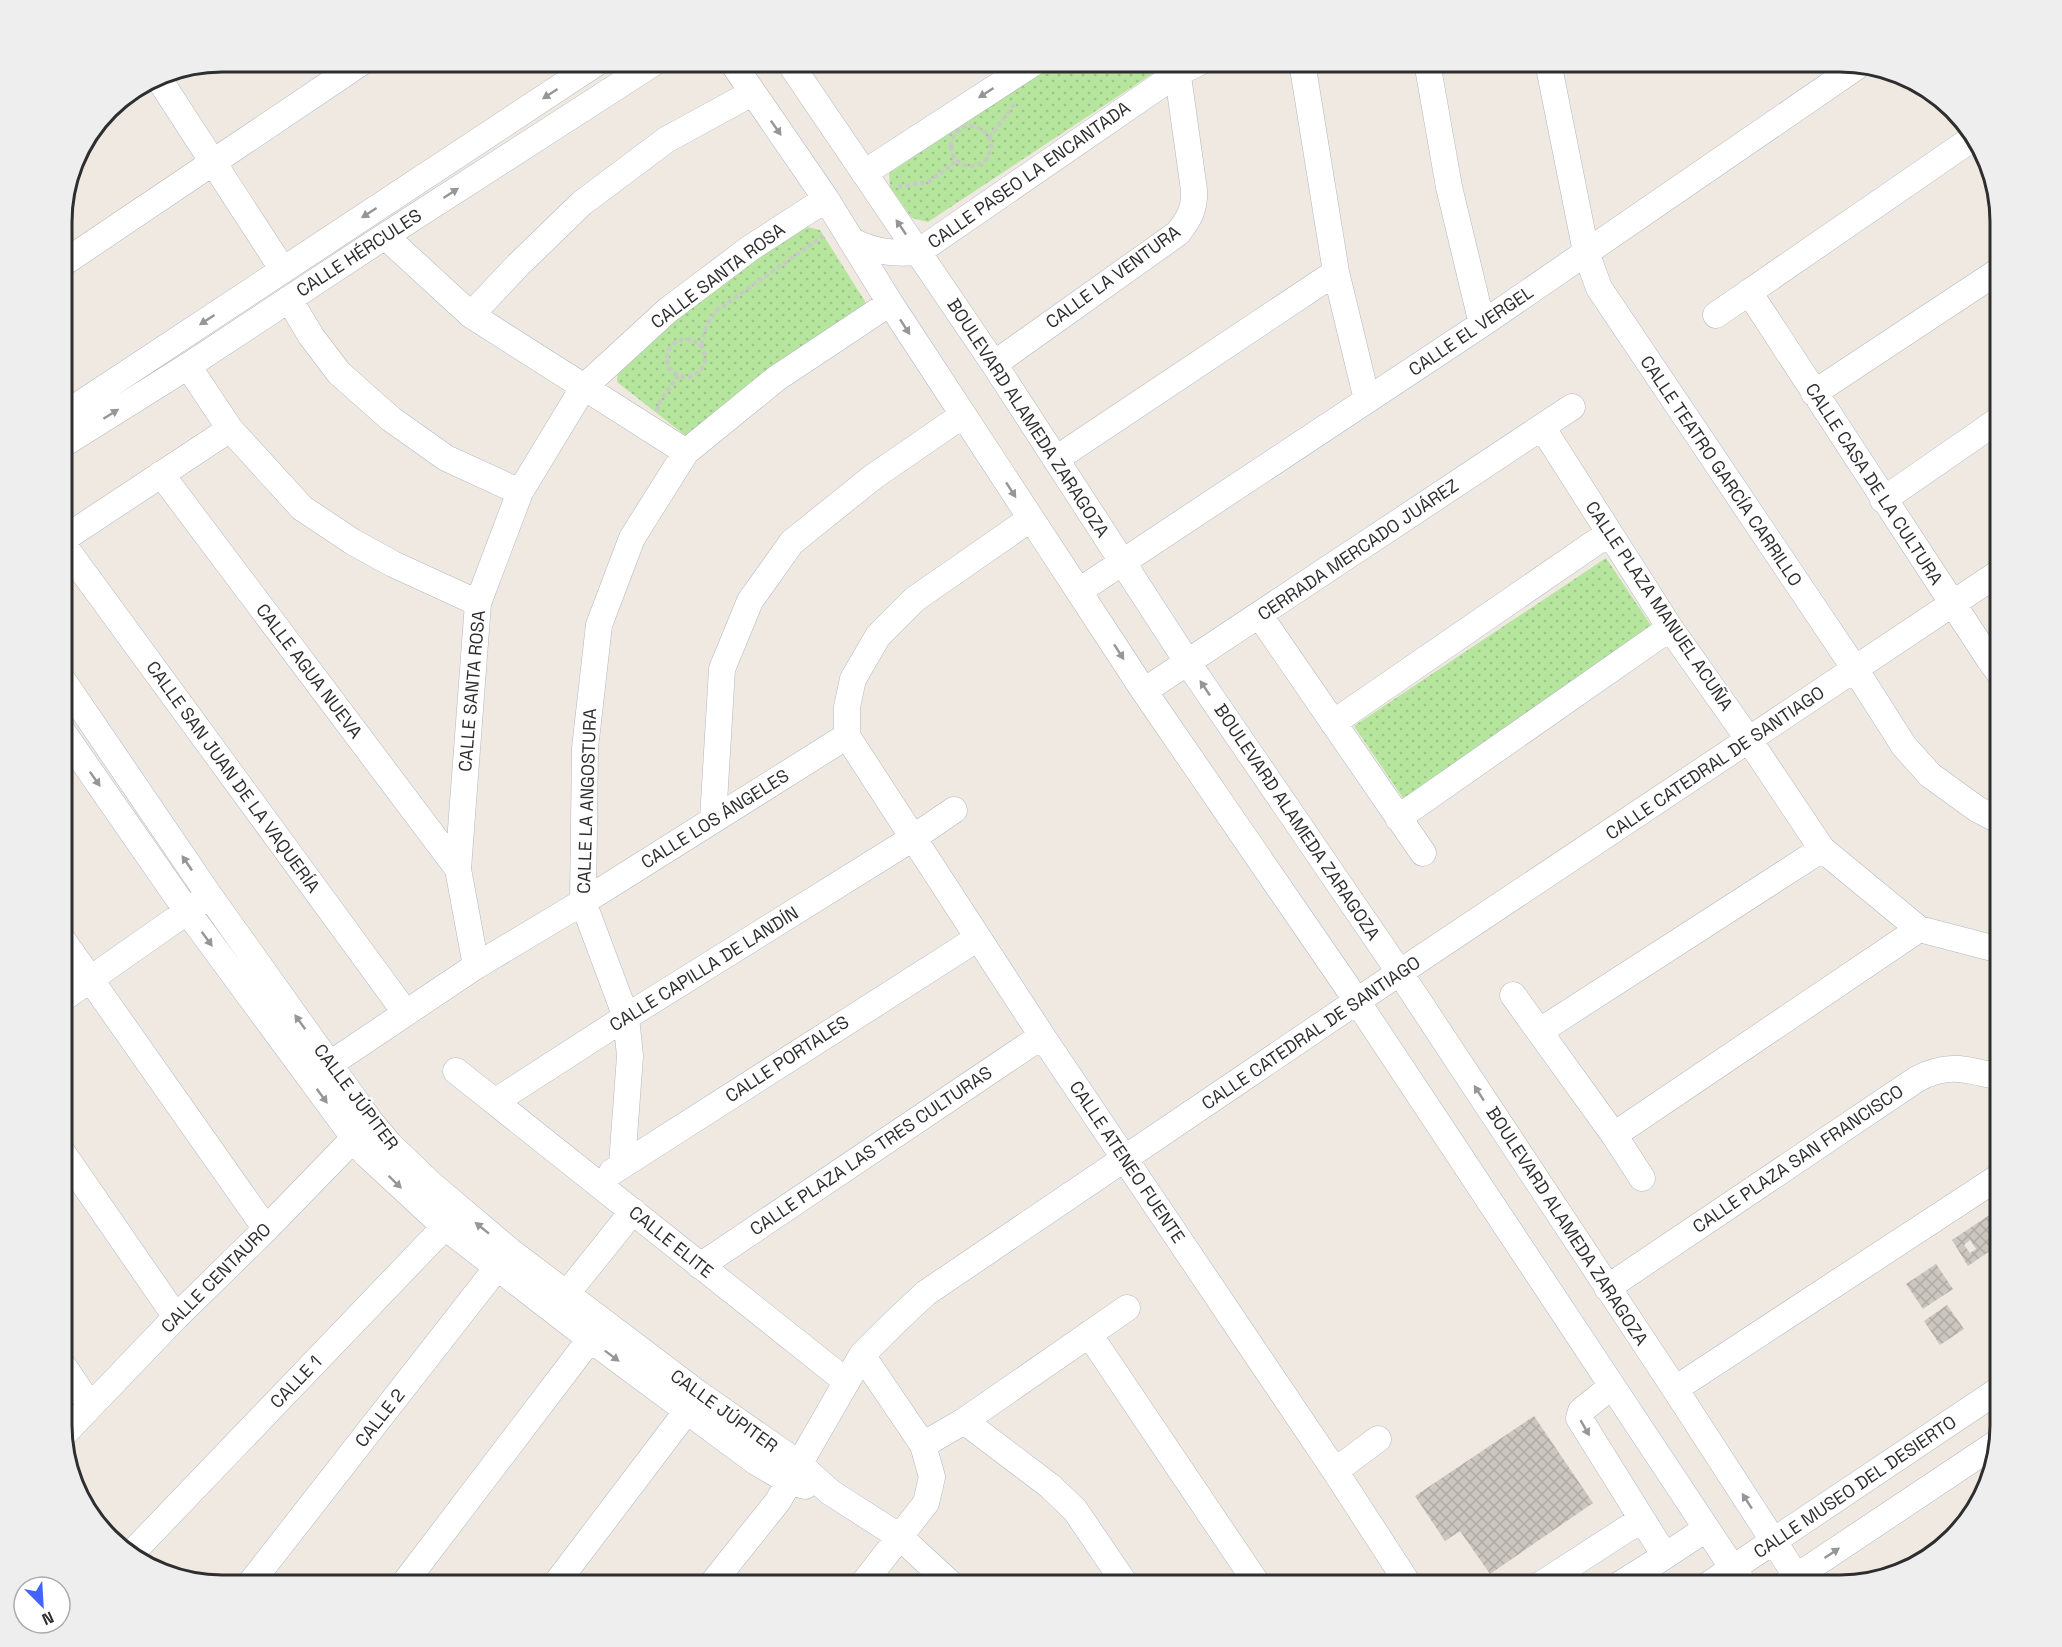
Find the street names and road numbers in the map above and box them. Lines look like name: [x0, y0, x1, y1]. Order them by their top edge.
street label: CALLE PASEO LA ENCANTADA: [923, 96, 1134, 253]
street label: CALLE HÉRCULES: [292, 203, 426, 302]
street label: CALLE SANTA ROSA: [646, 218, 789, 334]
street label: CALLE LA VENTURA: [1041, 220, 1185, 333]
street label: CALLE EL VERGEL: [1404, 280, 1538, 381]
street label: BOULEVARD ALAMEDA ZARAGOZA: [942, 294, 1114, 542]
street label: CALLE TEATRO GARCÍA CARRILLO: [1635, 351, 1807, 591]
street label: CALLE CASA DE LA CULTURA: [1801, 379, 1948, 589]
street label: CERRADA MERCADO JUÁREZ: [1253, 474, 1463, 625]
street label: CALLE PLAZA MANUEL ACUÑA: [1581, 496, 1738, 715]
street label: CALLE AGUA NUEVA: [251, 599, 368, 743]
street label: CALLE SANTA ROSA: [453, 609, 490, 773]
street label: CALLE SAN JUAN DE LA VAQUERÍA: [141, 656, 325, 897]
street label: CALLE CATEDRAL DE SANTIAGO: [1601, 681, 1829, 845]
street label: BOULEVARD ALAMEDA ZARAGOZA: [1209, 699, 1385, 944]
street label: CALLE LA ANGOSTURA: [572, 708, 601, 894]
street label: CALLE LOS ÁNGELES: [636, 764, 793, 873]
street label: CALLE CAPILLA DE LANDÍN: [605, 901, 803, 1036]
street label: CALLE CATEDRAL DE SANTIAGO: [1197, 951, 1425, 1115]
street label: CALLE PORTALES: [721, 1010, 853, 1107]
street label: CALLE JÚPITER: [309, 1039, 404, 1154]
street label: CALLE PLAZA LAS TRES CULTURAS: [745, 1061, 996, 1240]
street label: CALLE ATENEO FUENTE: [1064, 1076, 1190, 1247]
street label: CALLE PLAZA SAN FRANCISCO: [1688, 1079, 1907, 1238]
street label: BOULEVARD ALAMEDA ZARAGOZA: [1481, 1102, 1653, 1350]
street label: CALLE ELITE: [624, 1200, 718, 1283]
street label: CALLE CENTAURO: [156, 1218, 276, 1338]
street label: CALLE 1: [265, 1350, 326, 1413]
street label: CALLE JÚPITER: [666, 1364, 782, 1457]
street label: CALLE 2: [350, 1384, 410, 1452]
street label: CALLE MUSEO DEL DESIERTO: [1749, 1410, 1960, 1563]

